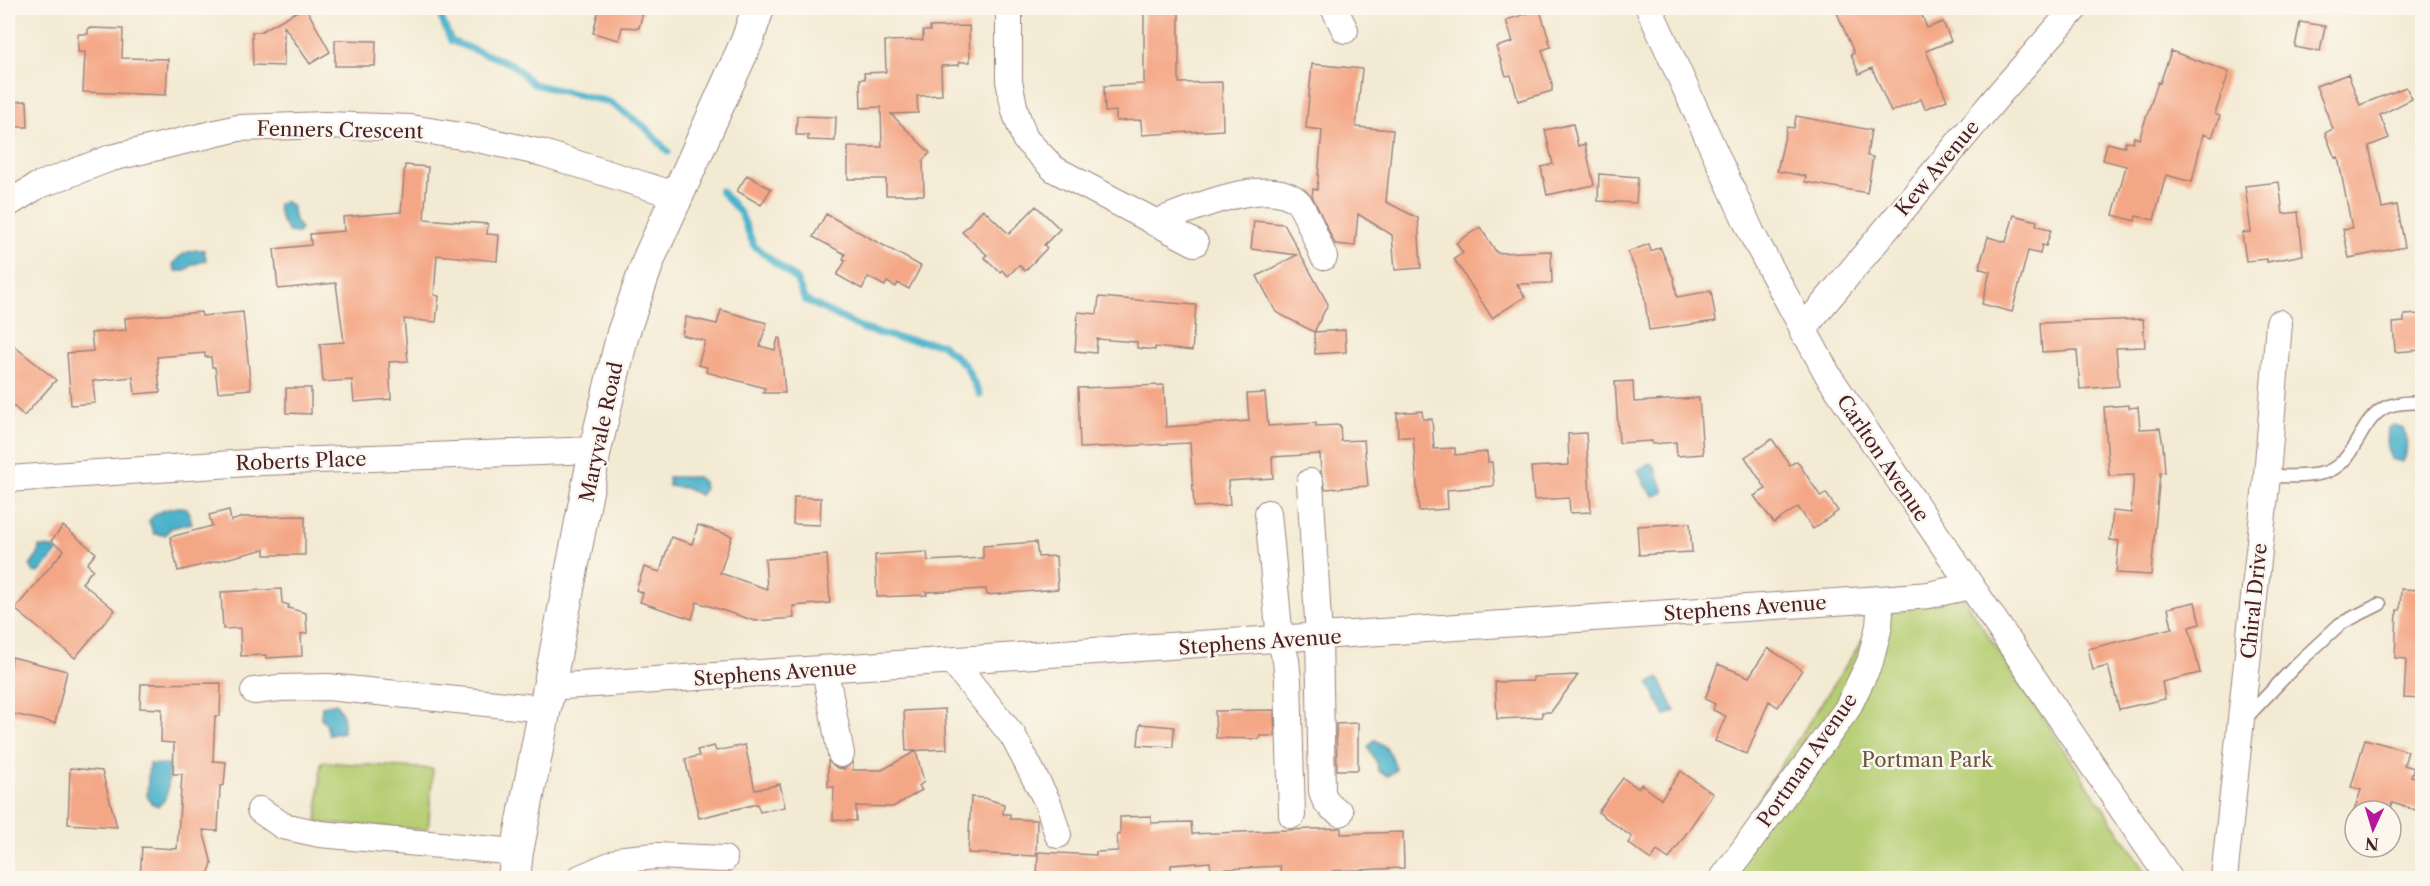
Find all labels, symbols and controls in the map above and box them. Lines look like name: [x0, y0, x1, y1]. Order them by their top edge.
street label: Kew Avenue: [1890, 115, 1984, 221]
street label: Fenners Crescent: [256, 117, 424, 143]
street label: Maryvale Road: [574, 360, 628, 504]
street label: Carlton Avenue: [1832, 390, 1934, 526]
street label: Roberts Place: [235, 447, 367, 475]
street label: Chiral Drive: [2236, 542, 2272, 660]
street label: Stephens Avenue: [1663, 590, 1827, 626]
street label: Stephens Avenue: [1178, 624, 1342, 660]
street label: Stephens Avenue: [693, 655, 857, 691]
street label: Portman Avenue: [1752, 689, 1862, 831]
park label: Portman Park: [1862, 748, 1994, 772]
north arrow: [2343, 799, 2403, 859]
text: N: [2364, 833, 2380, 854]

